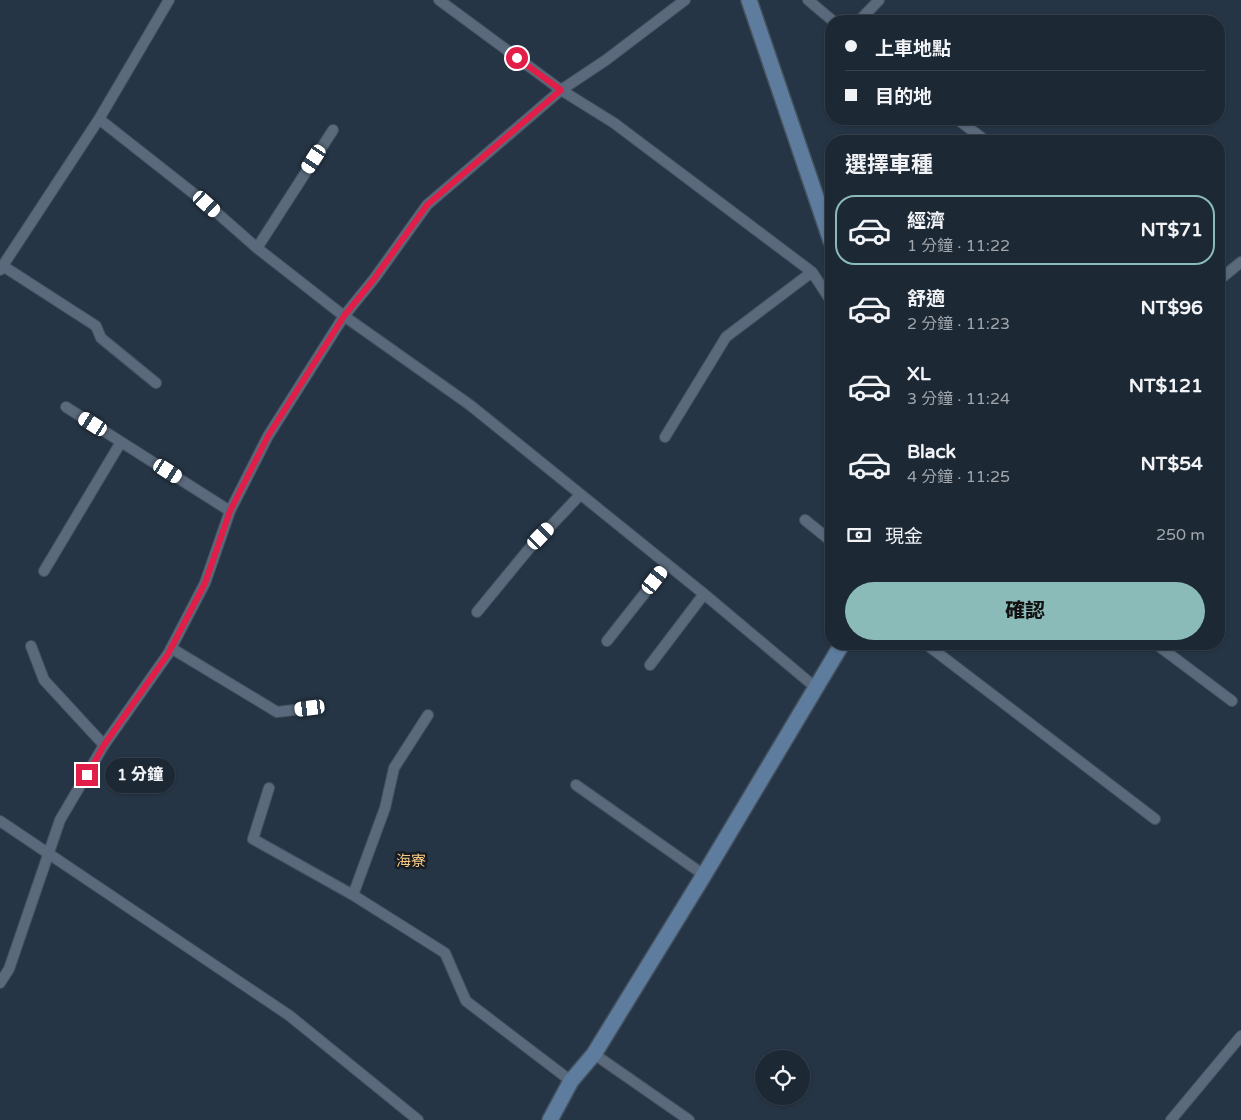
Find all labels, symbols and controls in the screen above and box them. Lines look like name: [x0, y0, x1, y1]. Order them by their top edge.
text: 上車地點: [875, 38, 951, 60]
route start: [506, 47, 528, 69]
text: 目的地: [875, 86, 932, 108]
car: [299, 142, 328, 176]
text: 選擇車種: [845, 152, 933, 178]
car: [190, 188, 223, 220]
icon: car: [847, 208, 892, 253]
text: 經濟: [907, 210, 945, 232]
text: NT$71: [1141, 219, 1203, 241]
text: 1 分鐘 · 11:22: [907, 236, 1010, 256]
icon: car: [847, 286, 892, 331]
text: 舒適: [907, 288, 945, 310]
text: NT$96: [1141, 297, 1203, 319]
text: 2 分鐘 · 11:23: [907, 314, 1010, 334]
text: XL: [907, 363, 931, 385]
icon: car: [847, 364, 892, 409]
text: NT$121: [1129, 375, 1203, 397]
text: 3 分鐘 · 11:24: [907, 389, 1010, 409]
car: [76, 410, 109, 438]
text: Black: [907, 441, 956, 463]
icon: car: [847, 442, 892, 487]
text: NT$54: [1141, 453, 1203, 475]
car: [151, 457, 184, 485]
text: 4 分鐘 · 11:25: [907, 467, 1010, 487]
car: [525, 520, 556, 552]
icon: cash: [845, 521, 873, 549]
text: 250 m: [1156, 525, 1205, 545]
text: 現金: [885, 526, 923, 548]
car: [639, 564, 670, 596]
button: 確認: [845, 582, 1205, 640]
car: [294, 699, 325, 717]
callout: 1 分鐘: [104, 758, 174, 792]
route end: [76, 764, 98, 786]
text: 1 分鐘: [117, 765, 163, 785]
district label: 海寮: [396, 852, 426, 870]
map controls: [755, 1050, 810, 1105]
button: locate: [755, 1050, 810, 1105]

